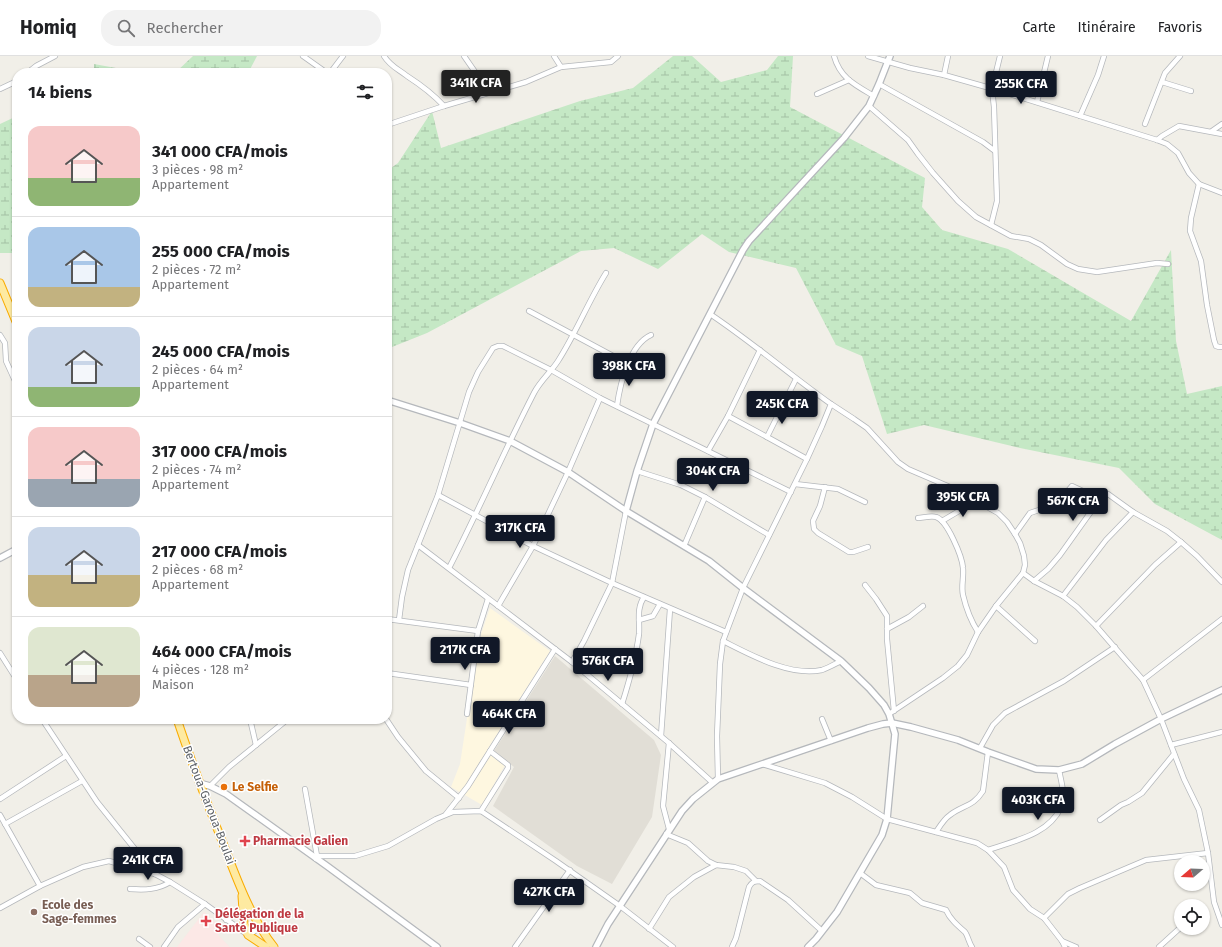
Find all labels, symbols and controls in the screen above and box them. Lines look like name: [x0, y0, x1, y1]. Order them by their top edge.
search box: [101, 10, 381, 46]
text: Homiq: [20, 16, 77, 39]
icon: search: [115, 17, 137, 39]
text: Rechercher: [147, 19, 223, 37]
text: Carte: [1022, 19, 1056, 36]
text: Itinéraire: [1078, 19, 1136, 36]
text: Favoris: [1158, 19, 1202, 36]
pin: 341K CFA: [435, 70, 517, 104]
pin: 255K CFA: [980, 71, 1062, 105]
text: 341K CFA: [450, 75, 502, 90]
text: 255K CFA: [995, 76, 1047, 91]
icon: filters: [354, 81, 376, 103]
text: 14 biens: [28, 82, 92, 103]
text: 341 000 CFA/mois: [152, 141, 288, 162]
icon: home: [60, 142, 108, 190]
text: 3 pièces · 98 m²: [152, 162, 243, 177]
text: Appartement: [152, 177, 229, 192]
text: 255 000 CFA/mois: [152, 241, 290, 262]
icon: home: [60, 243, 108, 291]
text: 2 pièces · 72 m²: [152, 262, 241, 277]
text: Appartement: [152, 277, 229, 292]
text: 245 000 CFA/mois: [152, 341, 290, 362]
icon: home: [60, 343, 108, 391]
pin: 398K CFA: [588, 353, 670, 387]
text: 398K CFA: [602, 358, 656, 373]
text: 2 pièces · 64 m²: [152, 362, 243, 377]
text: Appartement: [152, 377, 229, 392]
pin: 245K CFA: [741, 391, 823, 425]
text: 245K CFA: [756, 396, 808, 411]
text: 317 000 CFA/mois: [152, 441, 287, 462]
icon: home: [60, 443, 108, 491]
pin: 304K CFA: [672, 458, 754, 492]
text: 2 pièces · 74 m²: [152, 462, 241, 477]
text: 304K CFA: [686, 463, 740, 478]
text: Appartement: [152, 477, 229, 492]
pin: 395K CFA: [922, 484, 1004, 518]
pin: 567K CFA: [1032, 488, 1114, 522]
text: 395K CFA: [936, 489, 990, 504]
text: 567K CFA: [1047, 493, 1099, 508]
pin: 317K CFA: [479, 515, 561, 549]
text: 317K CFA: [495, 520, 545, 535]
text: 217 000 CFA/mois: [152, 541, 287, 562]
icon: home: [60, 543, 108, 591]
text: 2 pièces · 68 m²: [152, 562, 243, 577]
text: Appartement: [152, 577, 229, 592]
pin: 217K CFA: [424, 637, 506, 671]
text: 464 000 CFA/mois: [152, 641, 292, 662]
text: 217K CFA: [440, 642, 490, 657]
icon: home: [60, 643, 108, 691]
pin: 576K CFA: [567, 648, 649, 682]
text: 576K CFA: [582, 653, 634, 668]
text: 4 pièces · 128 m²: [152, 662, 249, 677]
text: Maison: [152, 677, 194, 692]
pin: 464K CFA: [468, 701, 550, 735]
text: 464K CFA: [482, 706, 536, 721]
street label: Bertoua-Garoua-Boulai: [180, 744, 238, 866]
place label: Le Selfie: [232, 780, 279, 794]
marker: Le Selfie: [219, 782, 229, 792]
pin: 403K CFA: [997, 787, 1079, 821]
text: 403K CFA: [1011, 792, 1065, 807]
place label: Pharmacie Galien: [253, 834, 348, 848]
marker: Pharmacie Galien: [240, 836, 250, 846]
pin: 241K CFA: [107, 847, 189, 881]
text: 241K CFA: [123, 852, 173, 867]
north arrow: [1174, 855, 1210, 891]
map controls: [1174, 855, 1210, 935]
pin: 427K CFA: [508, 879, 590, 913]
text: 427K CFA: [523, 884, 575, 899]
place label: Ecole des Sage-femmes: [42, 898, 117, 926]
button: locate: [1174, 899, 1210, 935]
marker: Ecole des Sage-femmes: [29, 907, 39, 917]
place label: Délégation de la Santé Publique: [215, 907, 304, 935]
marker: Délégation de la Santé Publique: [200, 915, 212, 927]

